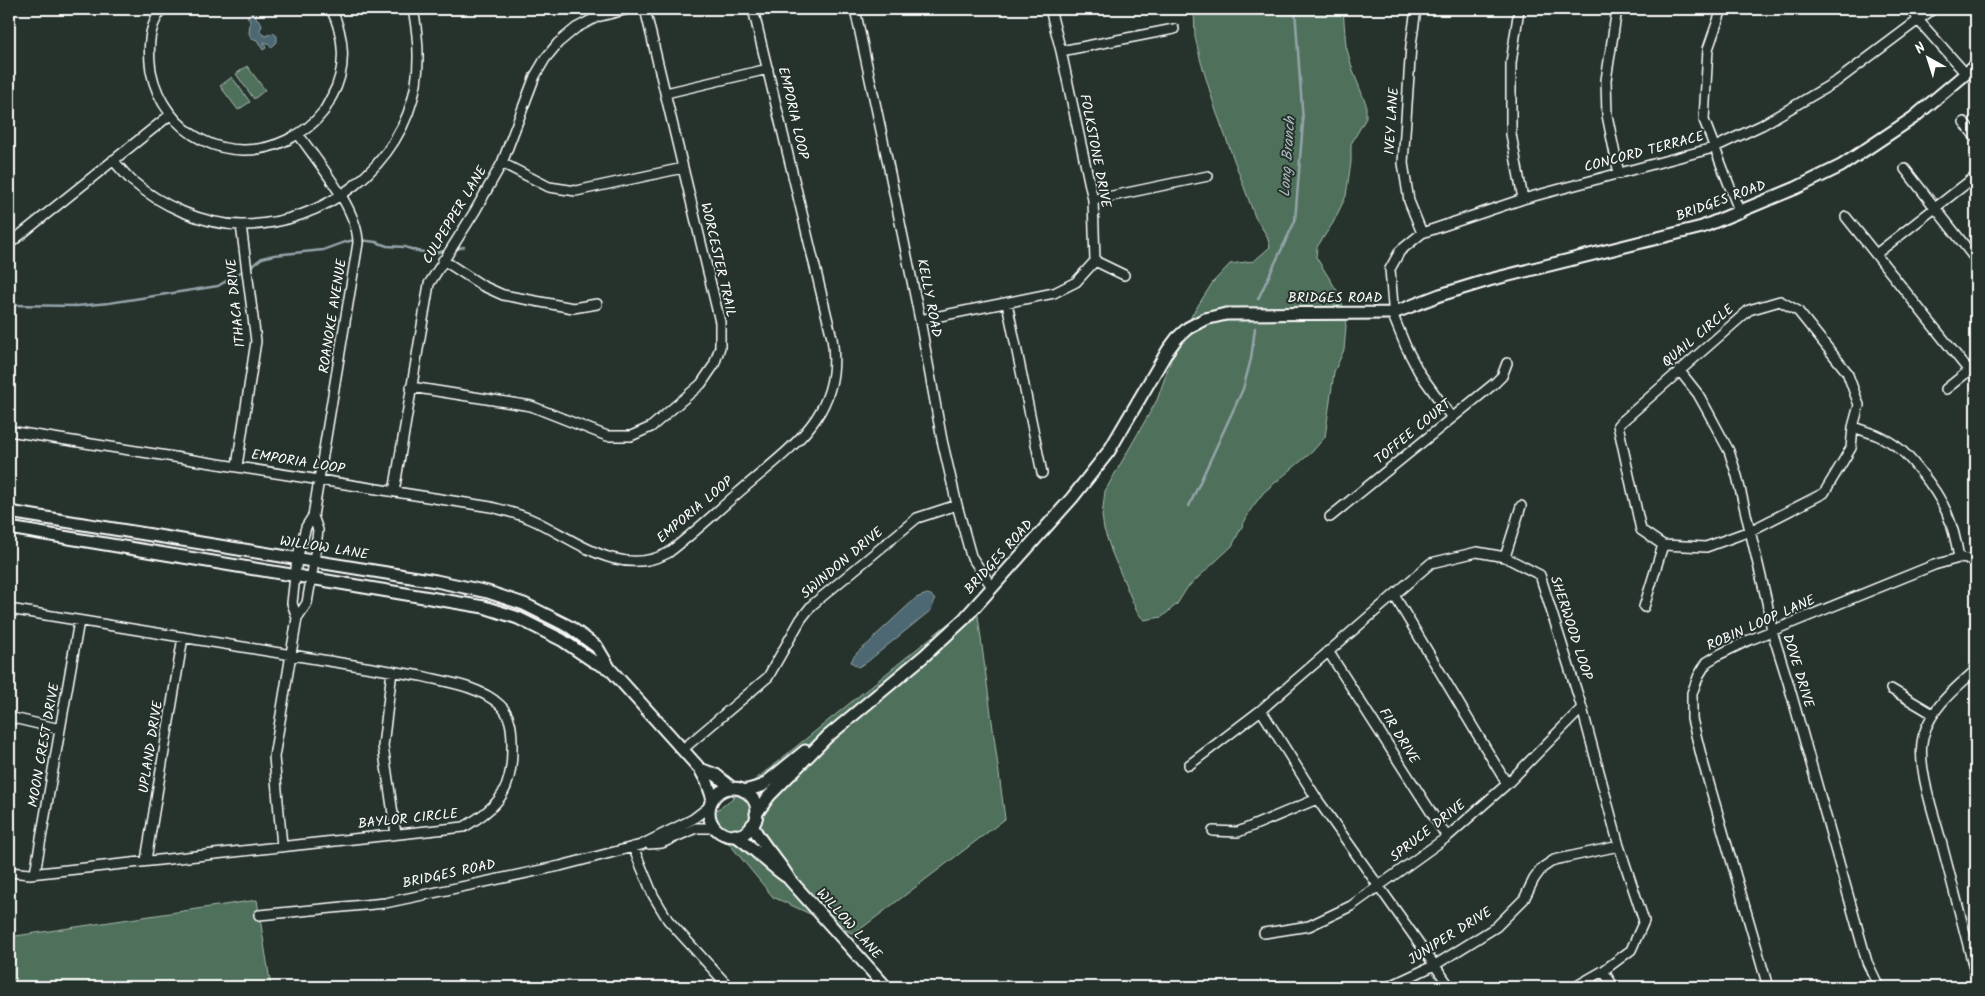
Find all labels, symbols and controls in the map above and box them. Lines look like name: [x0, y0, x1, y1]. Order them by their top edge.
north arrow: [1902, 32, 1952, 82]
text: N: [1910, 37, 1931, 60]
street label: EMPORIA LOOP: [772, 64, 814, 162]
street label: IVEY LANE: [1379, 86, 1405, 155]
street label: FOLKSTONE DRIVE: [1073, 92, 1117, 211]
water label: Long Branch: [1273, 114, 1303, 198]
street label: CONCORD TERRACE: [1582, 125, 1707, 179]
street label: CULPEPPER LANE: [417, 161, 493, 268]
street label: BRIDGES ROAD: [1673, 174, 1769, 228]
street label: WORCESTER TRAIL: [694, 200, 742, 320]
street label: ROANOKE AVENUE: [313, 256, 353, 375]
street label: ITHACA DRIVE: [220, 257, 252, 349]
street label: KELLY ROAD: [911, 257, 947, 339]
street label: BRIDGES ROAD: [1288, 287, 1382, 309]
street label: QUAIL CIRCLE: [1657, 299, 1740, 373]
street label: TOFFEE COURT: [1370, 393, 1458, 470]
street label: EMPORIA LOOP: [250, 444, 347, 480]
street label: EMPORIA LOOP: [652, 471, 739, 549]
street label: BRIDGES ROAD: [959, 515, 1039, 599]
street label: SWINDON DRIVE: [796, 521, 889, 604]
street label: WILLOW LANE: [278, 530, 371, 566]
street label: SHERWOOD LOOP: [1544, 573, 1598, 683]
street label: ROBIN LOOP LANE: [1703, 589, 1820, 657]
street label: DOVE DRIVE: [1776, 631, 1820, 711]
street label: MOON CREST DRIVE: [22, 680, 66, 809]
street label: UPLAND DRIVE: [133, 698, 169, 795]
street label: FIR DRIVE: [1373, 704, 1425, 769]
street label: SPRUCE DRIVE: [1385, 794, 1471, 868]
street label: BAYLOR CIRCLE: [357, 803, 460, 835]
street label: BRIDGES ROAD: [400, 853, 498, 895]
street label: WILLOW LANE: [811, 883, 888, 965]
street label: JUNIPER DRIVE: [1404, 901, 1497, 971]

